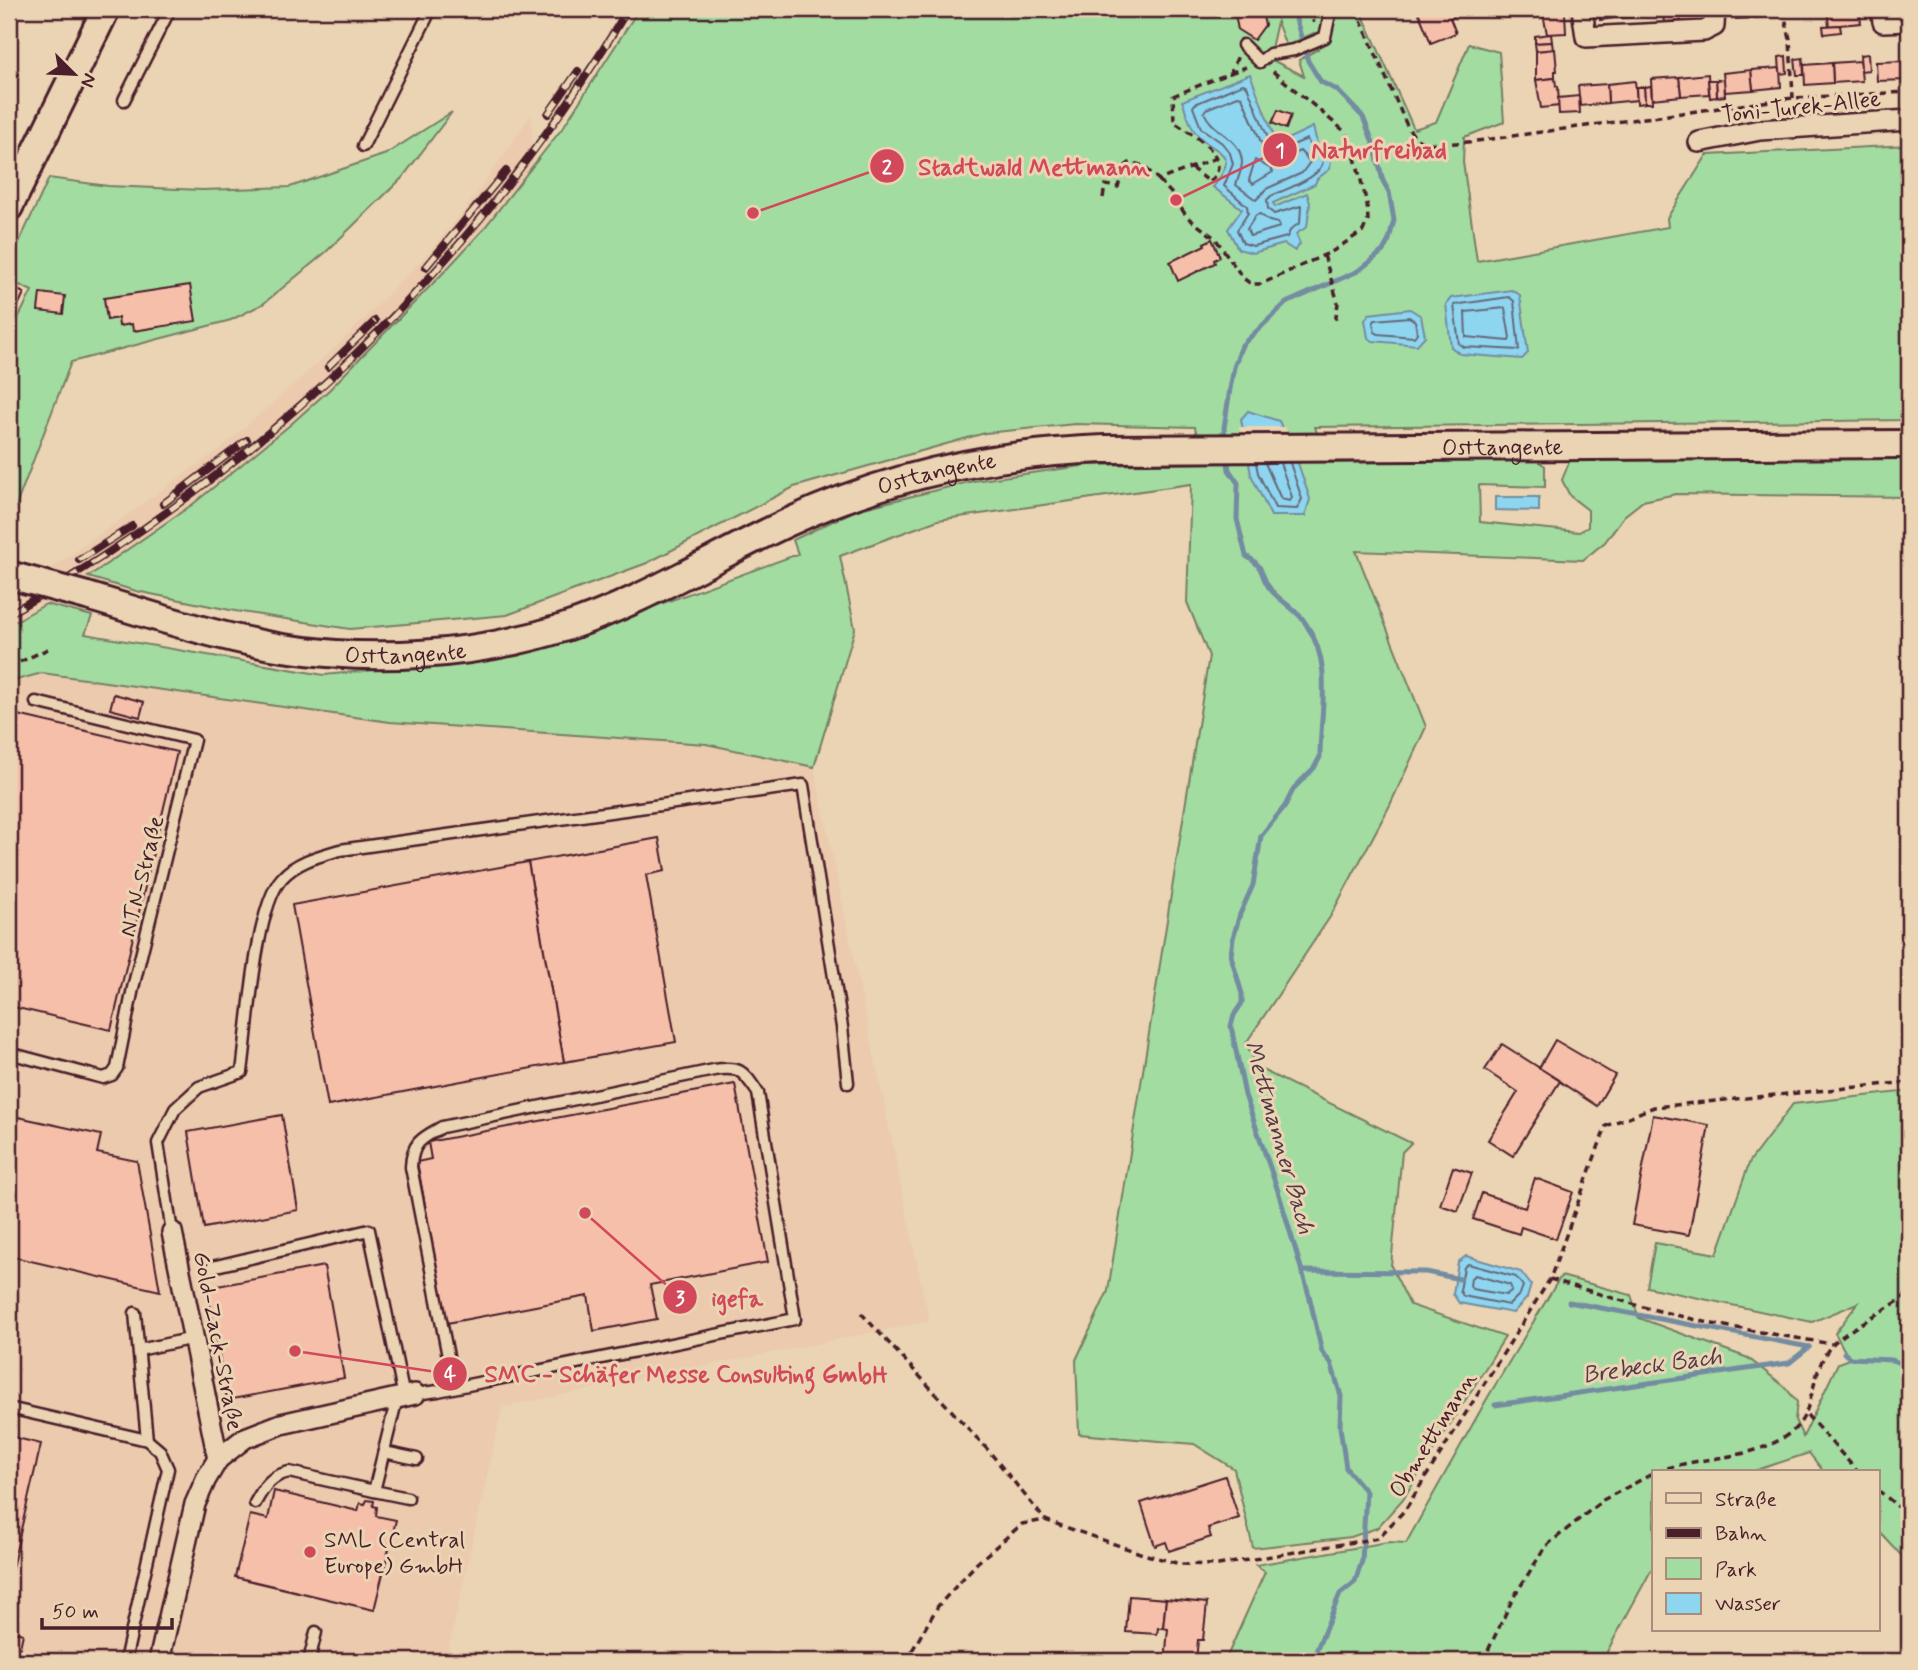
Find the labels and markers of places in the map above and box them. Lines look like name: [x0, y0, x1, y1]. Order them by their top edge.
callout: Naturfreibad: [1263, 127, 1461, 172]
callout: Stadtwald Mettmann: [870, 144, 1163, 189]
callout: igefa: [662, 1275, 777, 1320]
callout: SMC - Schäfer Messe Consulting GmbH: [432, 1352, 905, 1397]
place label: SML (Central Europe) GmbH: [324, 1526, 465, 1582]
marker: SML (Central Europe) GmbH: [302, 1544, 318, 1560]

